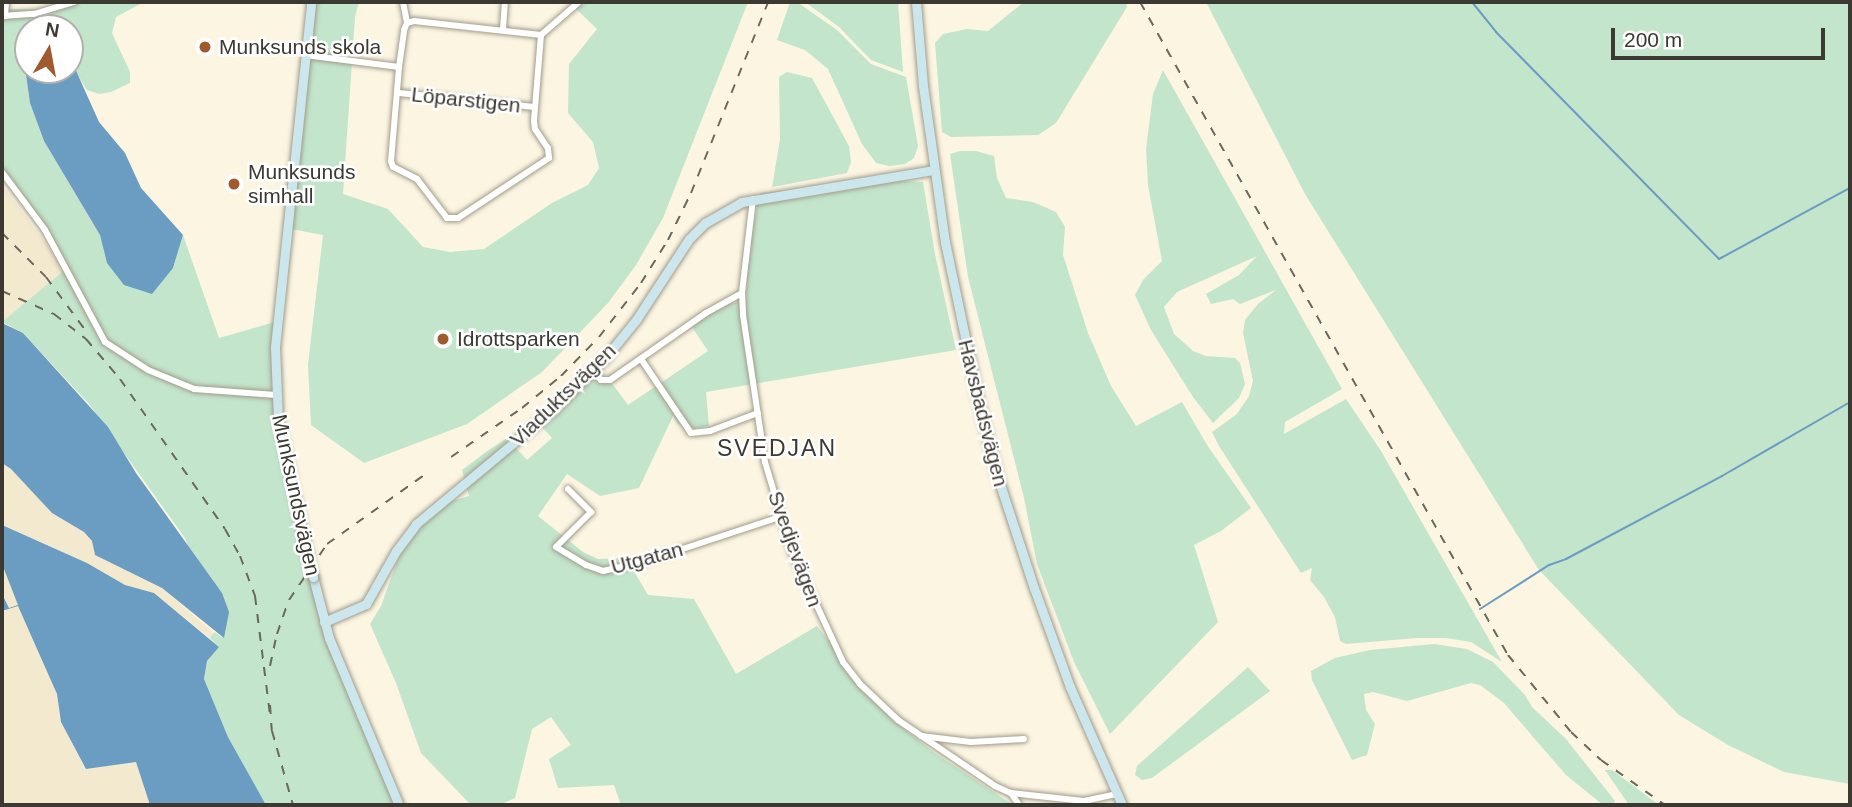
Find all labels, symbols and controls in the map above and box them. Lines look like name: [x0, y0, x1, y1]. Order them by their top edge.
north arrow: [14, 14, 84, 84]
scale bar: [1614, 14, 1828, 58]
text: N: [44, 18, 61, 41]
text: 200 m: [1624, 28, 1682, 51]
place label: Munksunds skola: [219, 34, 381, 60]
marker: Munksunds skola: [197, 39, 213, 55]
street label: Löparstigen: [410, 82, 522, 118]
place label: Munksunds simhall: [248, 159, 355, 209]
marker: Munksunds simhall: [226, 176, 242, 192]
place label: Idrottsparken: [457, 326, 580, 352]
marker: Idrottsparken: [435, 331, 451, 347]
street label: Havsbadsvägen: [953, 337, 1013, 489]
street label: Viaduktsvägen: [505, 338, 621, 452]
street label: Munksundsvägen: [267, 412, 325, 578]
district label: SVEDJAN: [718, 434, 836, 462]
street label: Svedjevägen: [762, 488, 828, 610]
street label: Utgatan: [608, 536, 686, 580]

